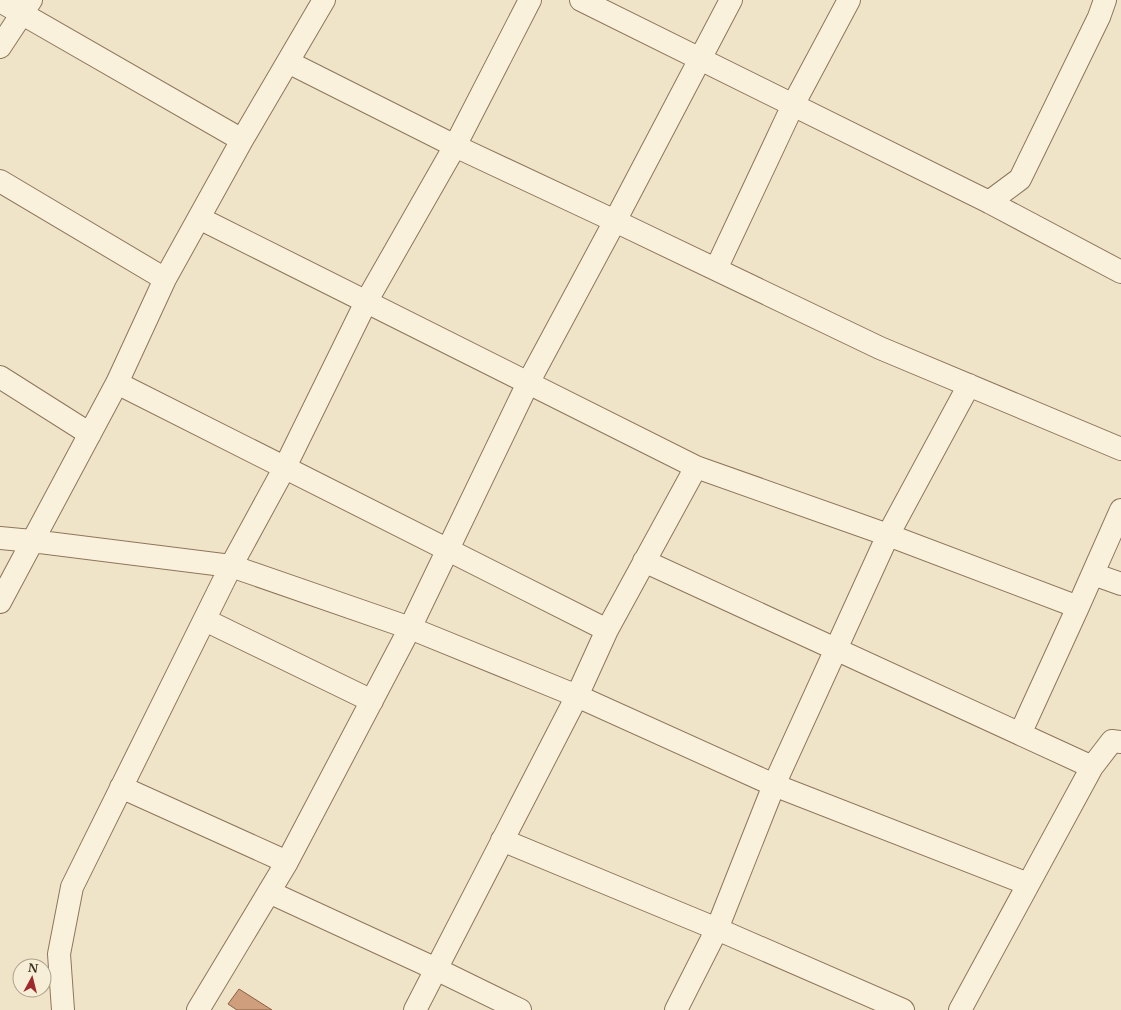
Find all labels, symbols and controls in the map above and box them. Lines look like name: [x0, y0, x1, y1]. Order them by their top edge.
north arrow: [12, 958, 52, 998]
text: N: [27, 960, 40, 976]

